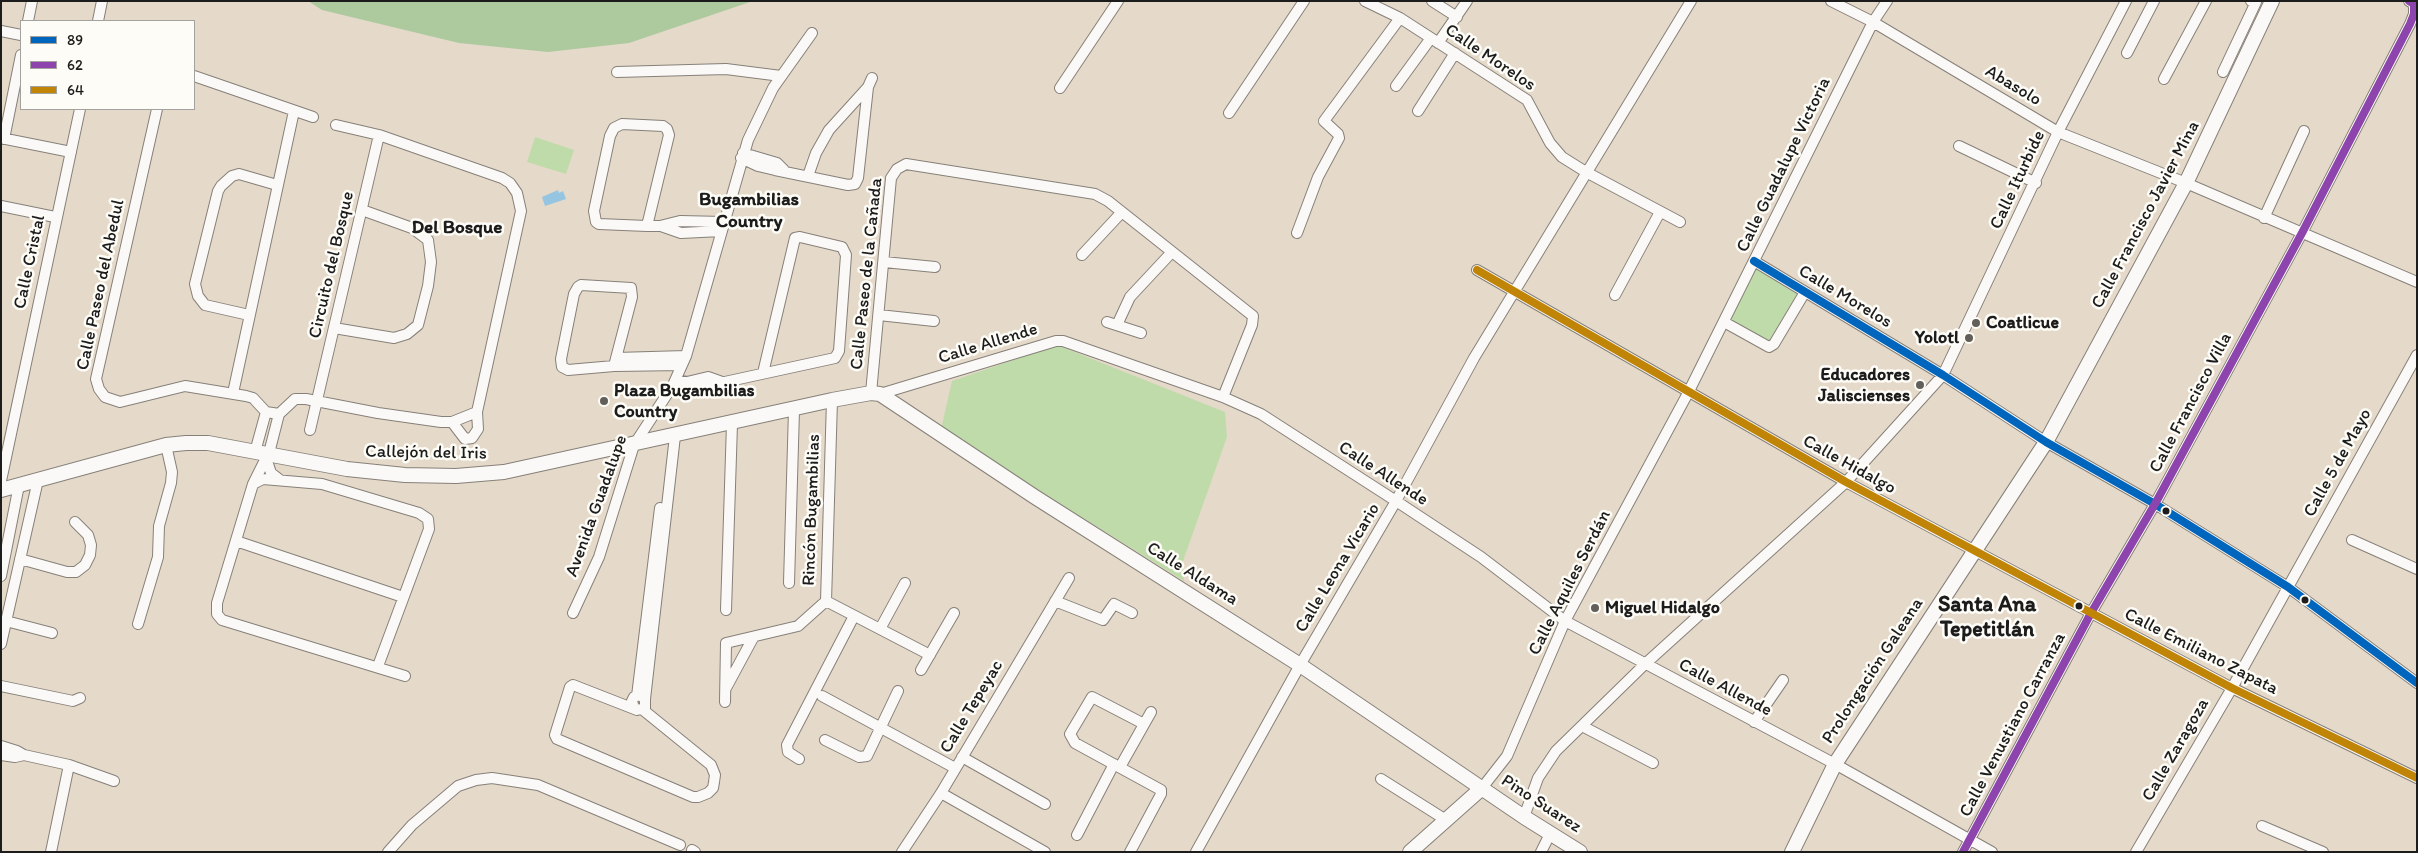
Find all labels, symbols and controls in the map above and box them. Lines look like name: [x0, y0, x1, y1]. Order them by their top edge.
legend: [20, 20, 195, 110]
street label: Calle Morelos: [1440, 20, 1540, 96]
text: 89: [67, 31, 83, 49]
text: 62: [67, 56, 83, 74]
street label: Abasolo: [1981, 61, 2045, 111]
street label: Calle Guadalupe Victoria: [1732, 74, 1836, 256]
text: 64: [67, 81, 84, 99]
street label: Calle Francisco Javier Mina: [2087, 118, 2205, 312]
street label: Calle Iturbide: [1986, 127, 2050, 233]
street label: Calle Paseo de la Cañada: [846, 177, 888, 371]
street label: Circuito del Bosque: [305, 189, 359, 341]
district label: Bugambilias Country: [699, 189, 799, 233]
street label: Calle Paseo del Abedul: [72, 198, 130, 372]
street label: Calle Cristal: [9, 213, 51, 311]
district label: Del Bosque: [412, 217, 502, 239]
street label: Calle Morelos: [1794, 261, 1896, 333]
place label: Coatlicue: [1986, 312, 2059, 334]
marker: Coatlicue: [1970, 317, 1982, 329]
street label: Calle Allende: [936, 319, 1040, 369]
place label: Yolotl: [1915, 327, 1959, 349]
street label: Calle Francisco Villa: [2145, 329, 2237, 477]
marker: Yolotl: [1963, 332, 1975, 344]
place label: Educadores Jaliscienses: [1818, 364, 1910, 406]
marker: Educadores Jaliscienses: [1914, 379, 1926, 391]
place label: Plaza Bugambilias Country: [614, 380, 755, 422]
marker: Plaza Bugambilias Country: [598, 395, 610, 407]
street label: Calle 5 de Mayo: [2299, 405, 2377, 521]
street label: Calle Hidalgo: [1799, 431, 1899, 499]
street label: Avenida Guadalupe: [561, 432, 633, 580]
street label: Rincón Bugambilias: [799, 434, 825, 586]
street label: Calle Allende: [1334, 437, 1432, 511]
street label: Callejón del Iris: [365, 441, 487, 465]
street label: Calle Leona Vicario: [1291, 499, 1385, 637]
unlabelled marker: [2161, 506, 2171, 516]
street label: Calle Aquiles Serdán: [1524, 507, 1616, 659]
street label: Calle Aldama: [1142, 537, 1242, 611]
district label: Santa Ana Tepetitlán: [1938, 592, 2036, 644]
street label: Prolongación Galeana: [1818, 594, 1928, 748]
unlabelled marker: [2300, 595, 2310, 605]
place label: Miguel Hidalgo: [1605, 597, 1720, 619]
unlabelled marker: [2074, 601, 2084, 611]
marker: Miguel Hidalgo: [1589, 602, 1601, 614]
street label: Calle Emiliano Zapata: [2120, 604, 2282, 700]
street label: Calle Venustiano Carranza: [1955, 629, 2071, 821]
street label: Calle Allende: [1675, 654, 1775, 722]
street label: Calle Tepeyac: [936, 656, 1008, 758]
street label: Calle Zaragoza: [2138, 695, 2214, 805]
street label: Pino Suarez: [1497, 770, 1585, 838]

